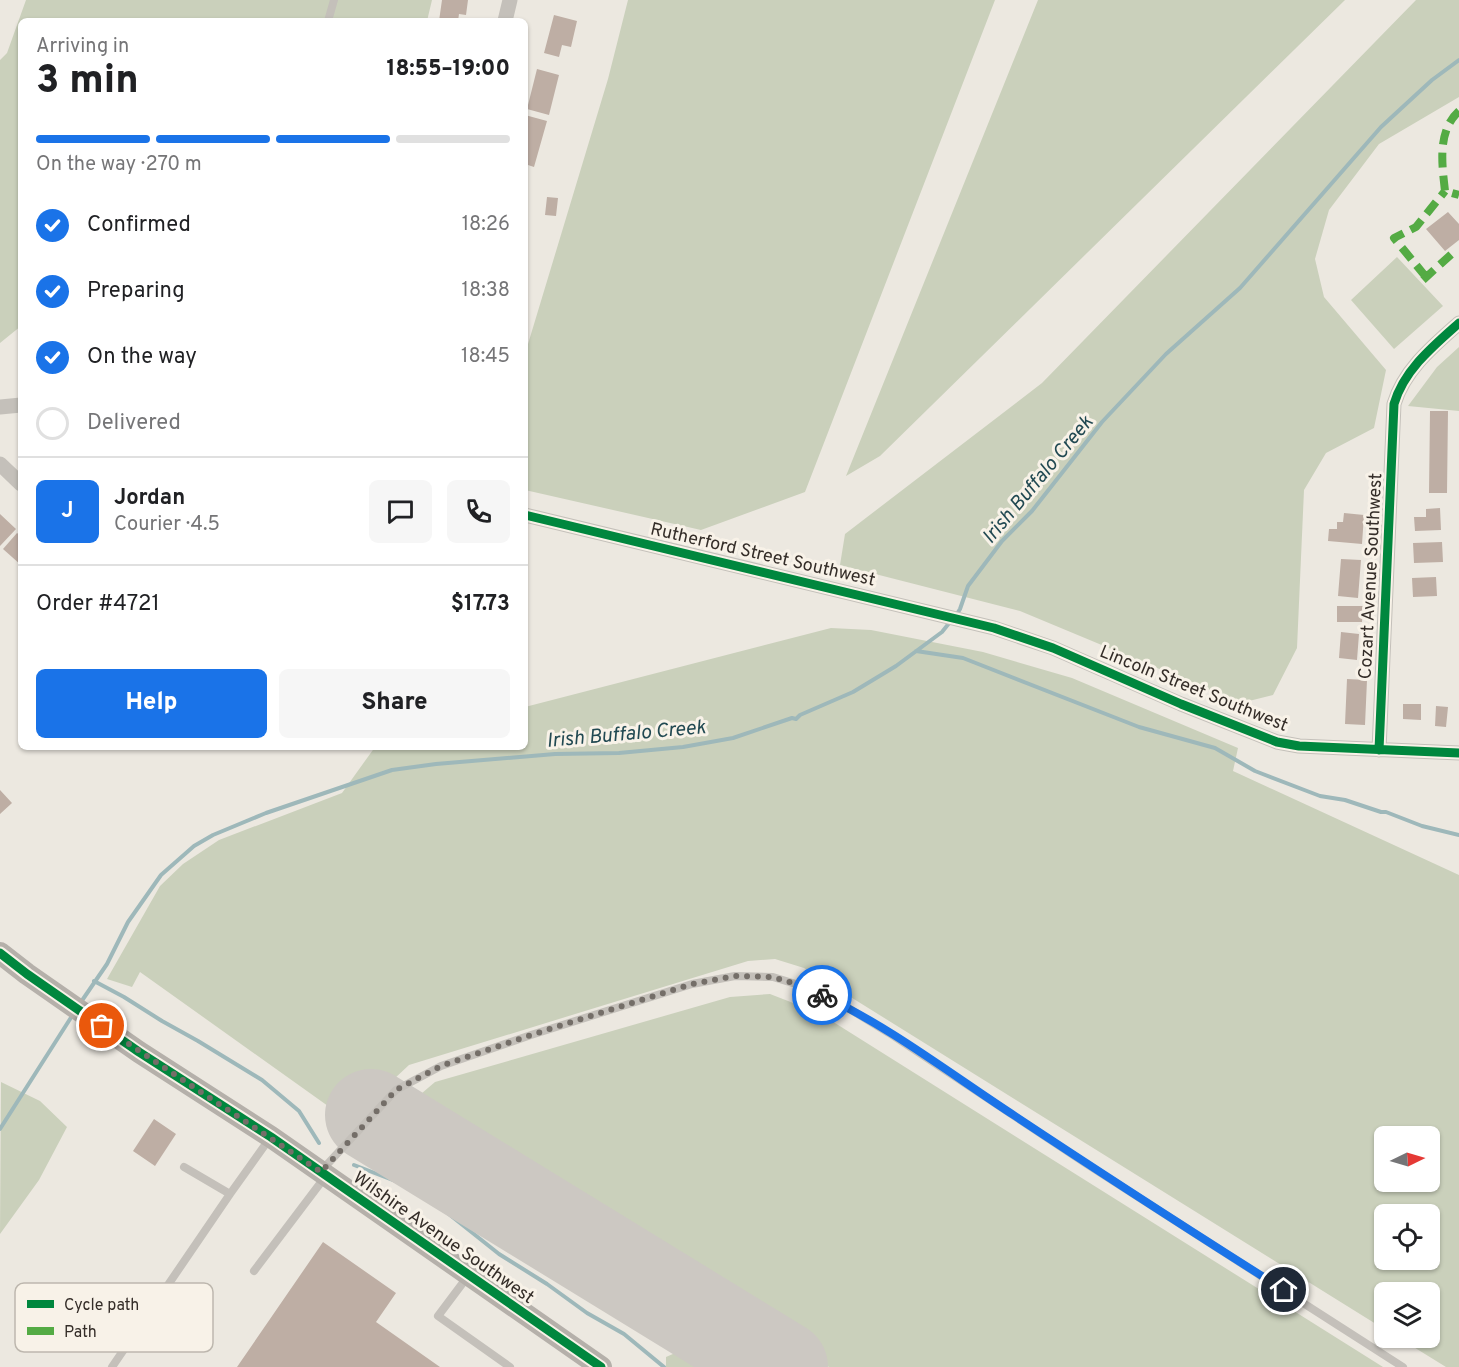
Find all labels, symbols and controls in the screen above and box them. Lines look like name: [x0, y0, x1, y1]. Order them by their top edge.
text: Arriving in: [36, 34, 129, 60]
text: 18:55–19:00: [386, 56, 510, 83]
text: 3 min: [36, 58, 139, 107]
text: On the way · 270 m: [36, 152, 202, 178]
icon: check: [36, 209, 69, 242]
text: Confirmed: [87, 212, 191, 239]
text: 18:26: [462, 212, 510, 238]
icon: check: [36, 275, 69, 308]
text: Preparing: [87, 278, 185, 305]
text: 18:38: [462, 278, 510, 304]
icon: check: [36, 341, 69, 374]
text: On the way: [87, 344, 197, 371]
text: 18:45: [461, 344, 510, 370]
text: Delivered: [87, 410, 181, 437]
water label: Irish Buffalo Creek: [977, 410, 1100, 550]
street label: Cozart Avenue Southwest: [1355, 472, 1388, 680]
button: chat: [369, 480, 432, 543]
button: phone: [447, 480, 510, 543]
text: Jordan: [114, 485, 185, 512]
text: J: [61, 498, 74, 525]
text: Courier · 4.5: [114, 512, 220, 538]
street label: Rutherford Street Southwest: [648, 518, 877, 593]
text: Order #4721: [36, 591, 160, 618]
text: $17.73: [451, 591, 510, 618]
street label: Lincoln Street Southwest: [1096, 641, 1291, 738]
button: Help: [36, 669, 267, 738]
button: Share: [279, 669, 510, 738]
water label: Irish Buffalo Creek: [546, 715, 708, 755]
courier: [792, 965, 852, 1025]
icon: bike: [806, 979, 839, 1012]
pin: [76, 1000, 127, 1051]
icon: bag: [85, 1009, 118, 1042]
north arrow: [1374, 1126, 1440, 1192]
map controls: [1374, 1126, 1440, 1348]
street label: Wilshire Avenue Southwest: [348, 1167, 538, 1310]
button: locate: [1374, 1204, 1440, 1270]
pin: [1258, 1264, 1309, 1315]
icon: home: [1267, 1273, 1300, 1306]
button: layers: [1374, 1282, 1440, 1348]
legend: [15, 1283, 213, 1352]
text: Cycle path: [64, 1296, 139, 1316]
text: Path: [64, 1323, 97, 1343]

